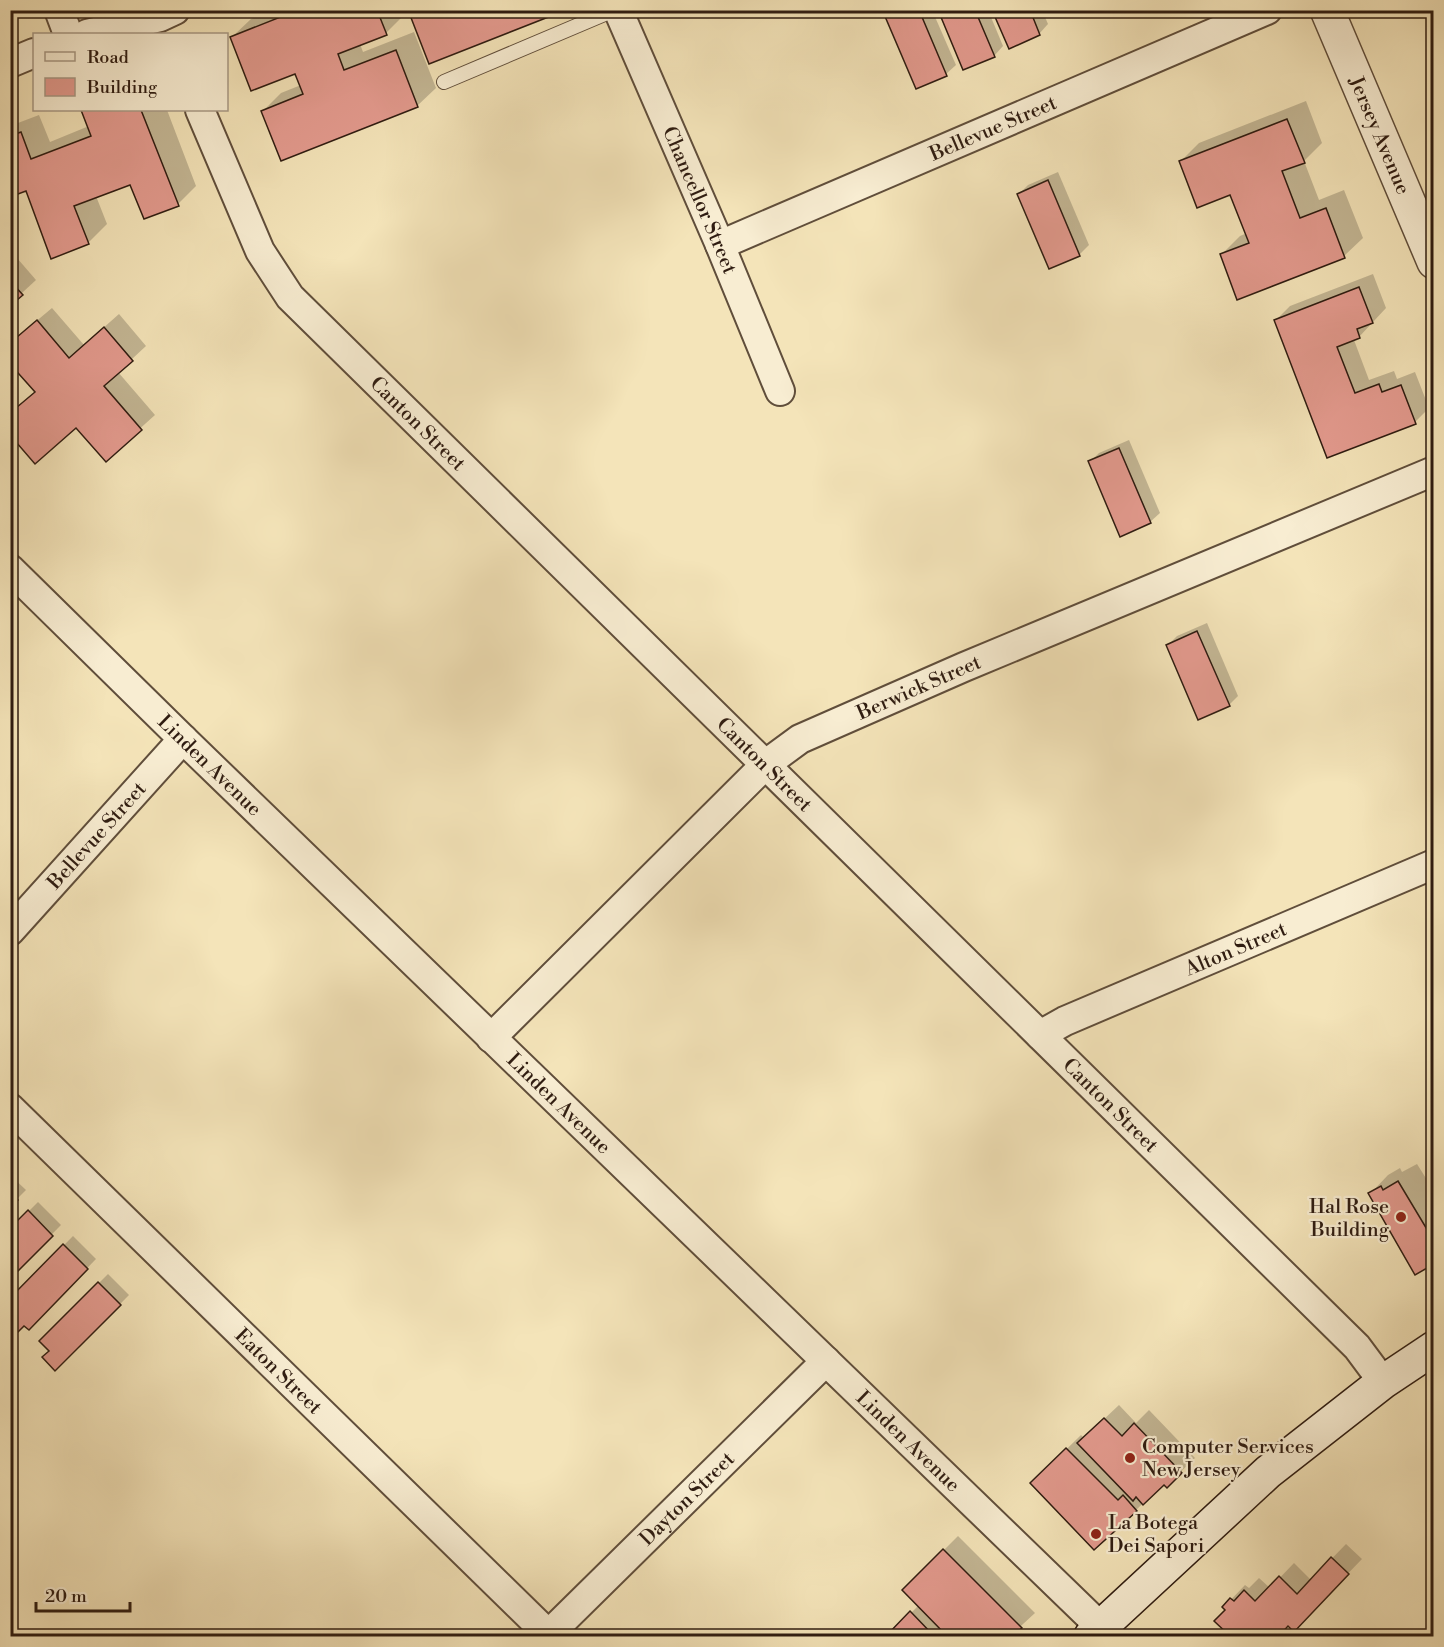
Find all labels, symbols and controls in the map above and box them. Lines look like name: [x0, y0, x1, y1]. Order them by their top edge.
legend: [33, 33, 228, 111]
text: Road: [87, 46, 130, 69]
street label: Jersey Avenue: [1342, 72, 1415, 199]
text: Building: [86, 76, 158, 99]
street label: Bellevue Street: [925, 91, 1061, 168]
street label: Chancellor Street: [656, 123, 742, 278]
street label: Canton Street: [364, 372, 470, 477]
street label: Berwick Street: [852, 650, 985, 727]
street label: Linden Avenue: [152, 710, 266, 822]
street label: Canton Street: [710, 713, 817, 818]
street label: Bellevue Street: [42, 777, 152, 896]
street label: Alton Street: [1181, 917, 1291, 983]
street label: Linden Avenue: [501, 1048, 615, 1160]
street label: Canton Street: [1057, 1053, 1163, 1158]
place label: Hal Rose Building: [1309, 1195, 1390, 1243]
marker: Hal Rose Building: [1394, 1210, 1408, 1224]
street label: Eaton Street: [229, 1324, 327, 1420]
street label: Linden Avenue: [850, 1386, 965, 1498]
place label: Computer Services New Jersey: [1142, 1435, 1314, 1483]
street label: Dayton Street: [635, 1447, 740, 1552]
marker: Computer Services New Jersey: [1123, 1451, 1137, 1465]
place label: La Botega Dei Sapori: [1108, 1511, 1205, 1559]
marker: La Botega Dei Sapori: [1089, 1527, 1103, 1541]
scale bar: [36, 1575, 130, 1613]
text: 20 m: [45, 1585, 87, 1608]

